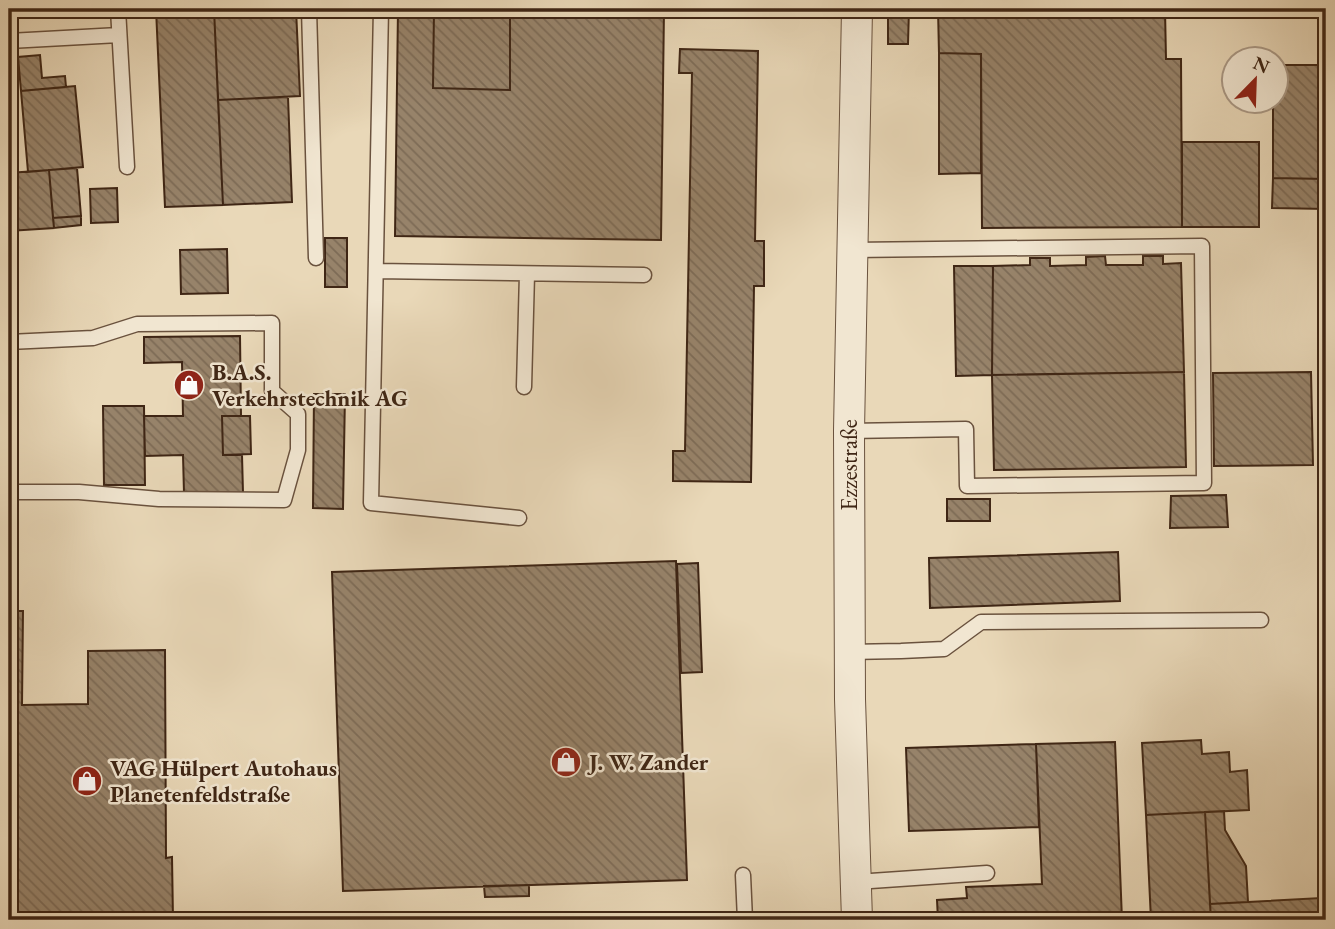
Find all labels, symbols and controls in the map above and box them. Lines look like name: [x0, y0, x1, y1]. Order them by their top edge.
north arrow: [1220, 46, 1290, 116]
text: N: [1249, 50, 1274, 80]
place label: B.A.S. Verkehrstechnik AG: [212, 357, 408, 413]
shop icon: B.A.S. Verkehrstechnik AG: [172, 368, 206, 402]
street label: Ezzestraße: [834, 419, 864, 511]
shop icon: J. W. Zander: [549, 745, 583, 779]
place label: J. W. Zander: [587, 747, 709, 777]
place label: VAG Hülpert Autohaus Planetenfeldstraße: [110, 753, 337, 809]
shop icon: VAG Hülpert Autohaus Planetenfeldstraße: [70, 764, 104, 798]

